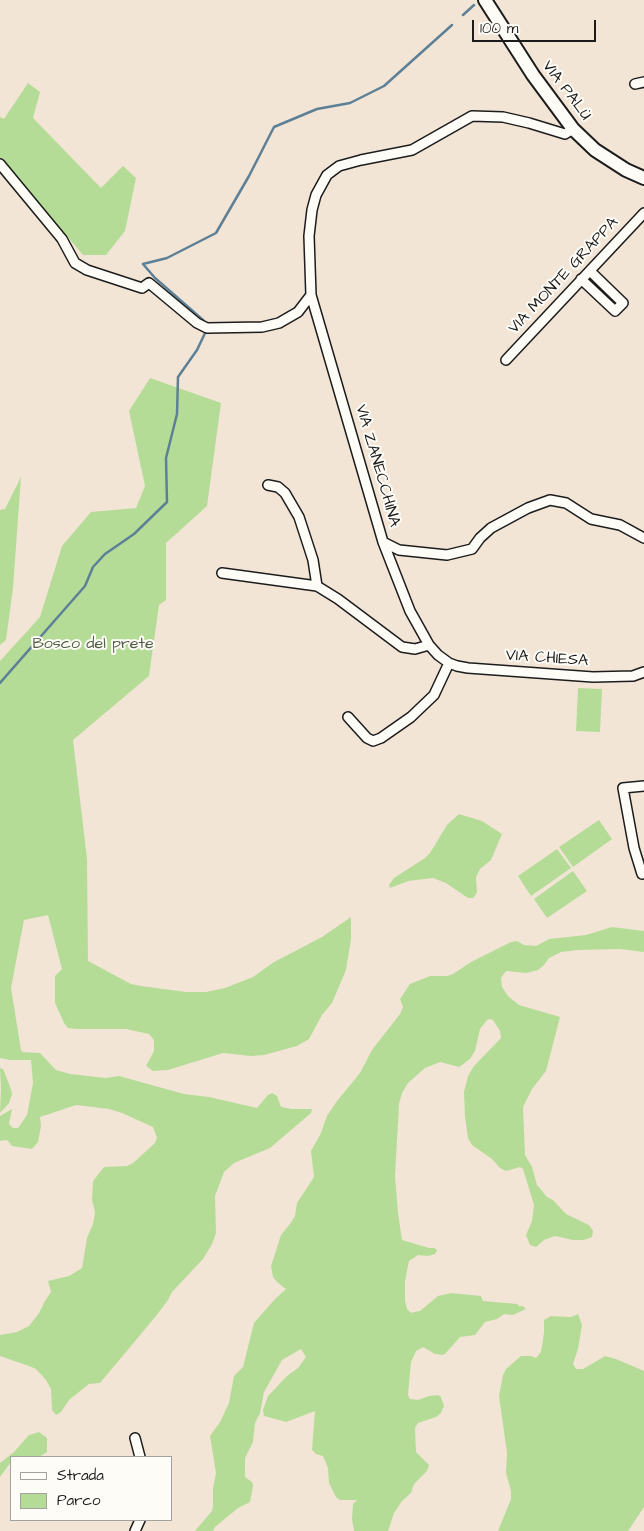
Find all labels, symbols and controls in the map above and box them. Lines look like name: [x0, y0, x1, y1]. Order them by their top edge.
scale bar: [474, 10, 598, 42]
text: 100 m: [480, 18, 519, 39]
street label: VIA PALÙ: [537, 57, 595, 125]
street label: VIA MONTE GRAPPA: [505, 214, 623, 338]
street label: VIA ZANECCHINA: [350, 403, 404, 529]
park label: Bosco del prete: [32, 635, 154, 655]
street label: VIA CHIESA: [505, 647, 589, 671]
legend: [10, 1456, 172, 1521]
text: Strada: [57, 1465, 104, 1486]
text: Parco: [57, 1490, 100, 1511]

